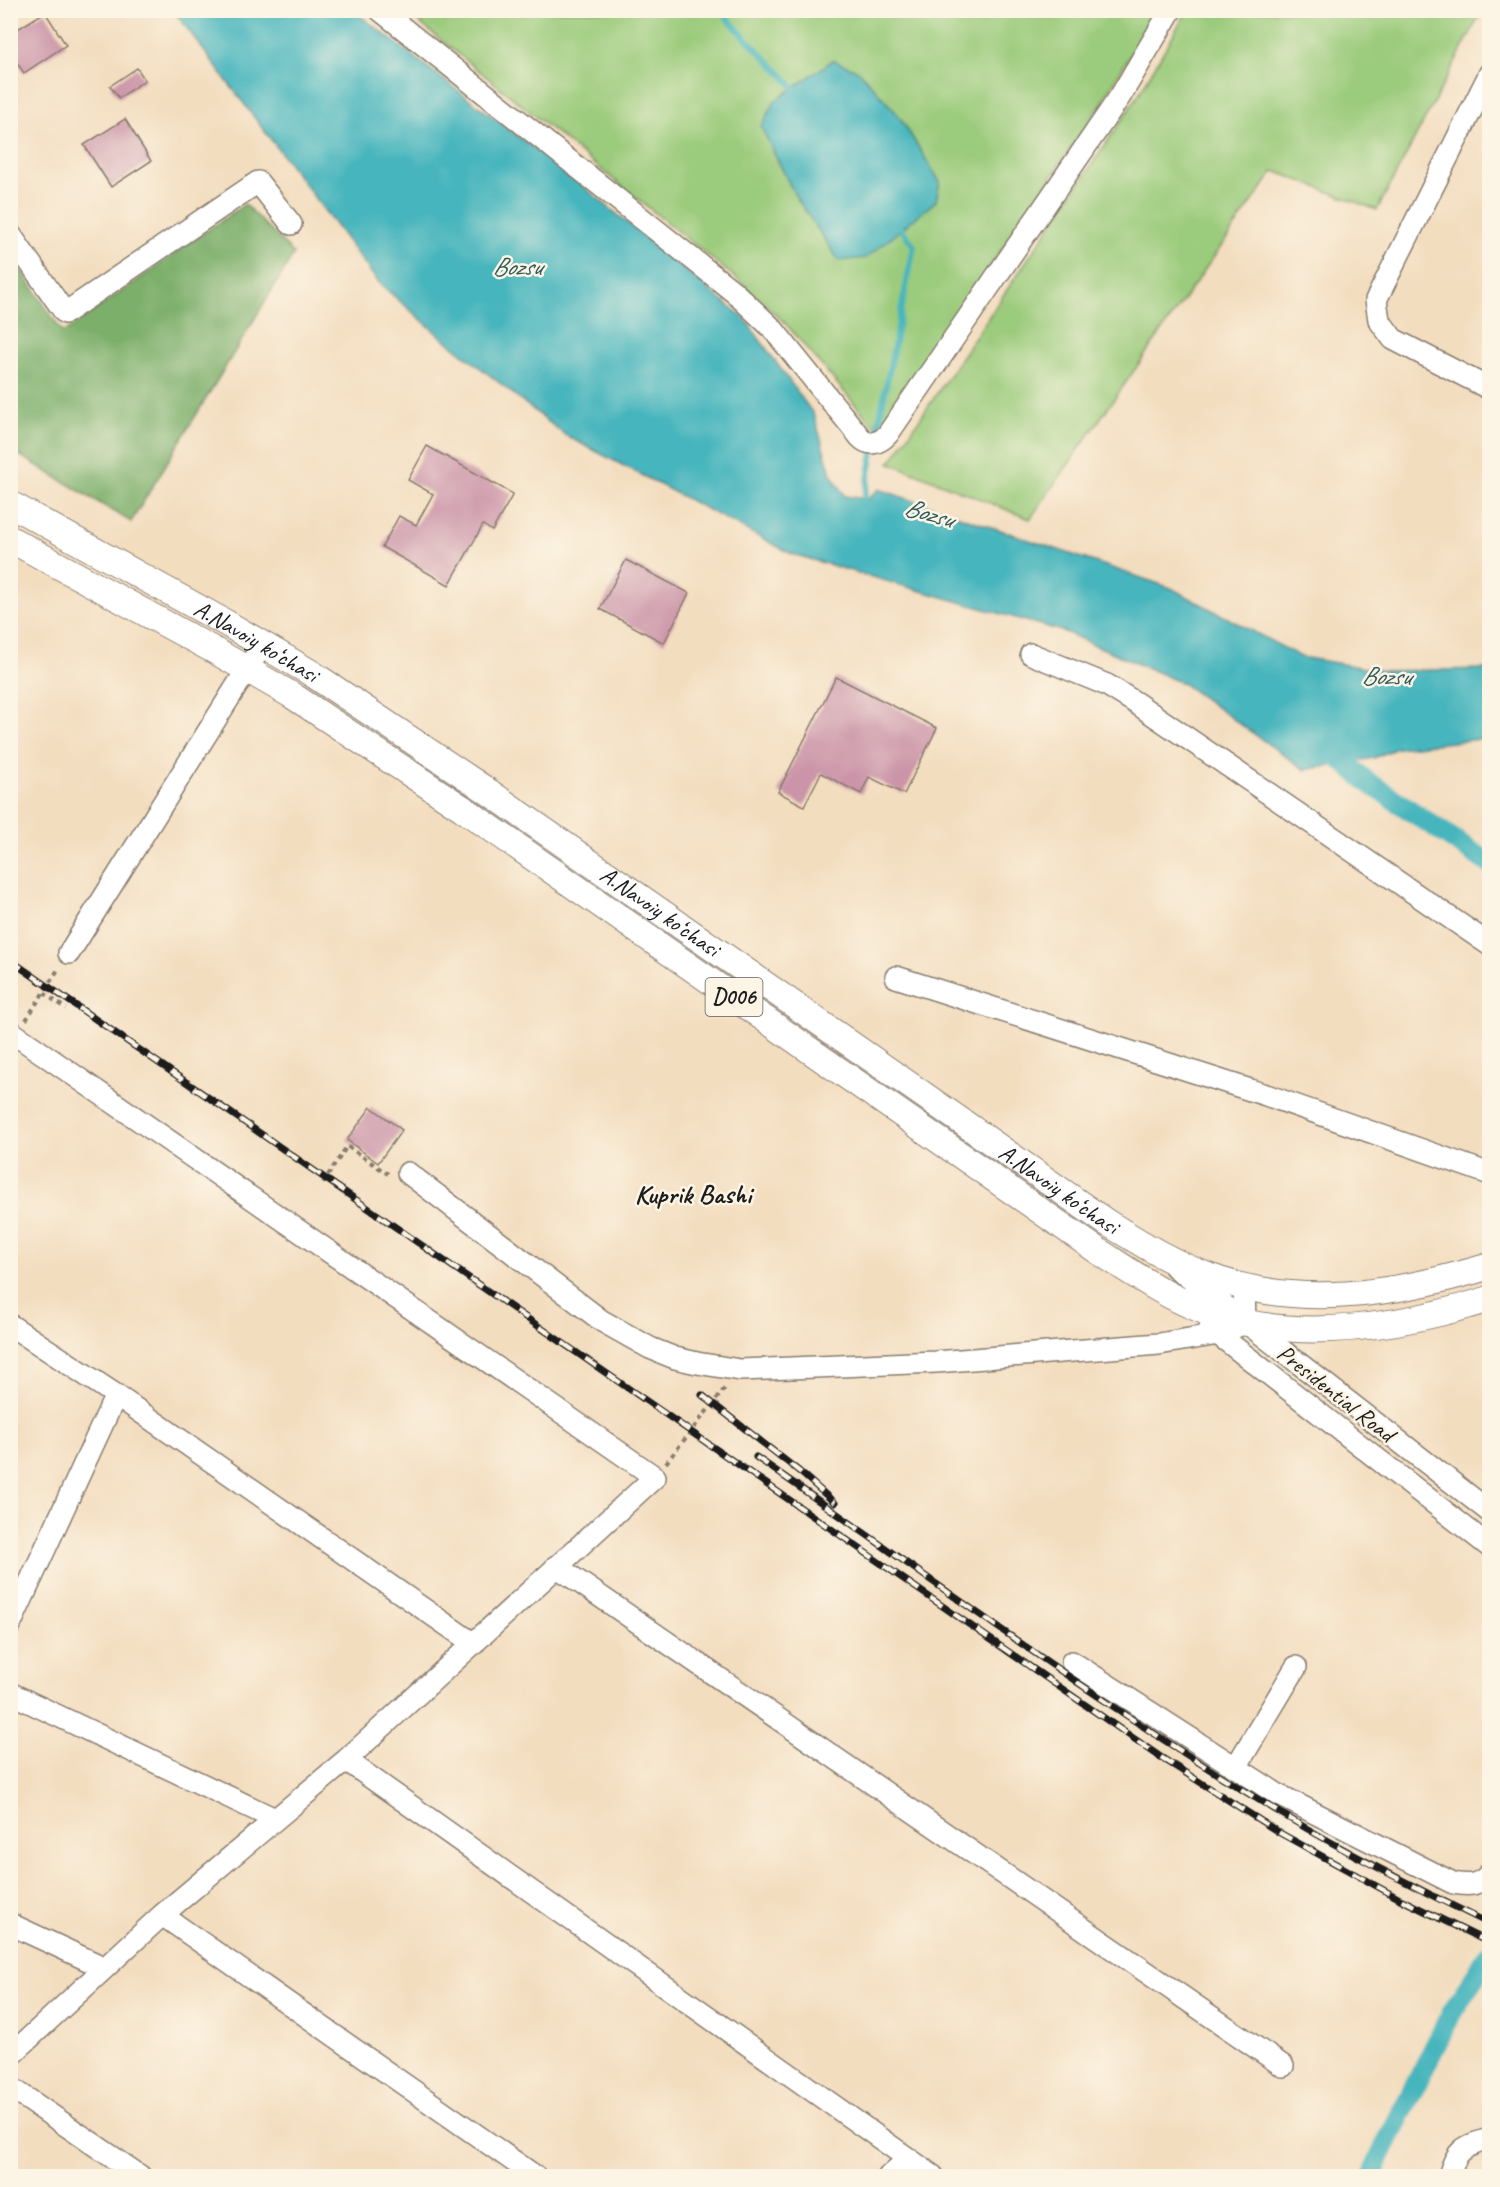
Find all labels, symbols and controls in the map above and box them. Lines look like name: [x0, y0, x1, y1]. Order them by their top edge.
water label: Bozsu: [492, 250, 546, 283]
water label: Bozsu: [901, 490, 961, 537]
street label: A.Navoiy ko‘chasi: [189, 593, 327, 690]
water label: Bozsu: [1361, 659, 1415, 693]
street label: A.Navoiy ko‘chasi: [595, 859, 728, 965]
road number: D006: [706, 978, 762, 1016]
street label: A.Navoiy ko‘chasi: [993, 1137, 1126, 1242]
district label: Kuprik Bashi: [635, 1177, 755, 1211]
street label: Presidential Road: [1271, 1338, 1404, 1450]

